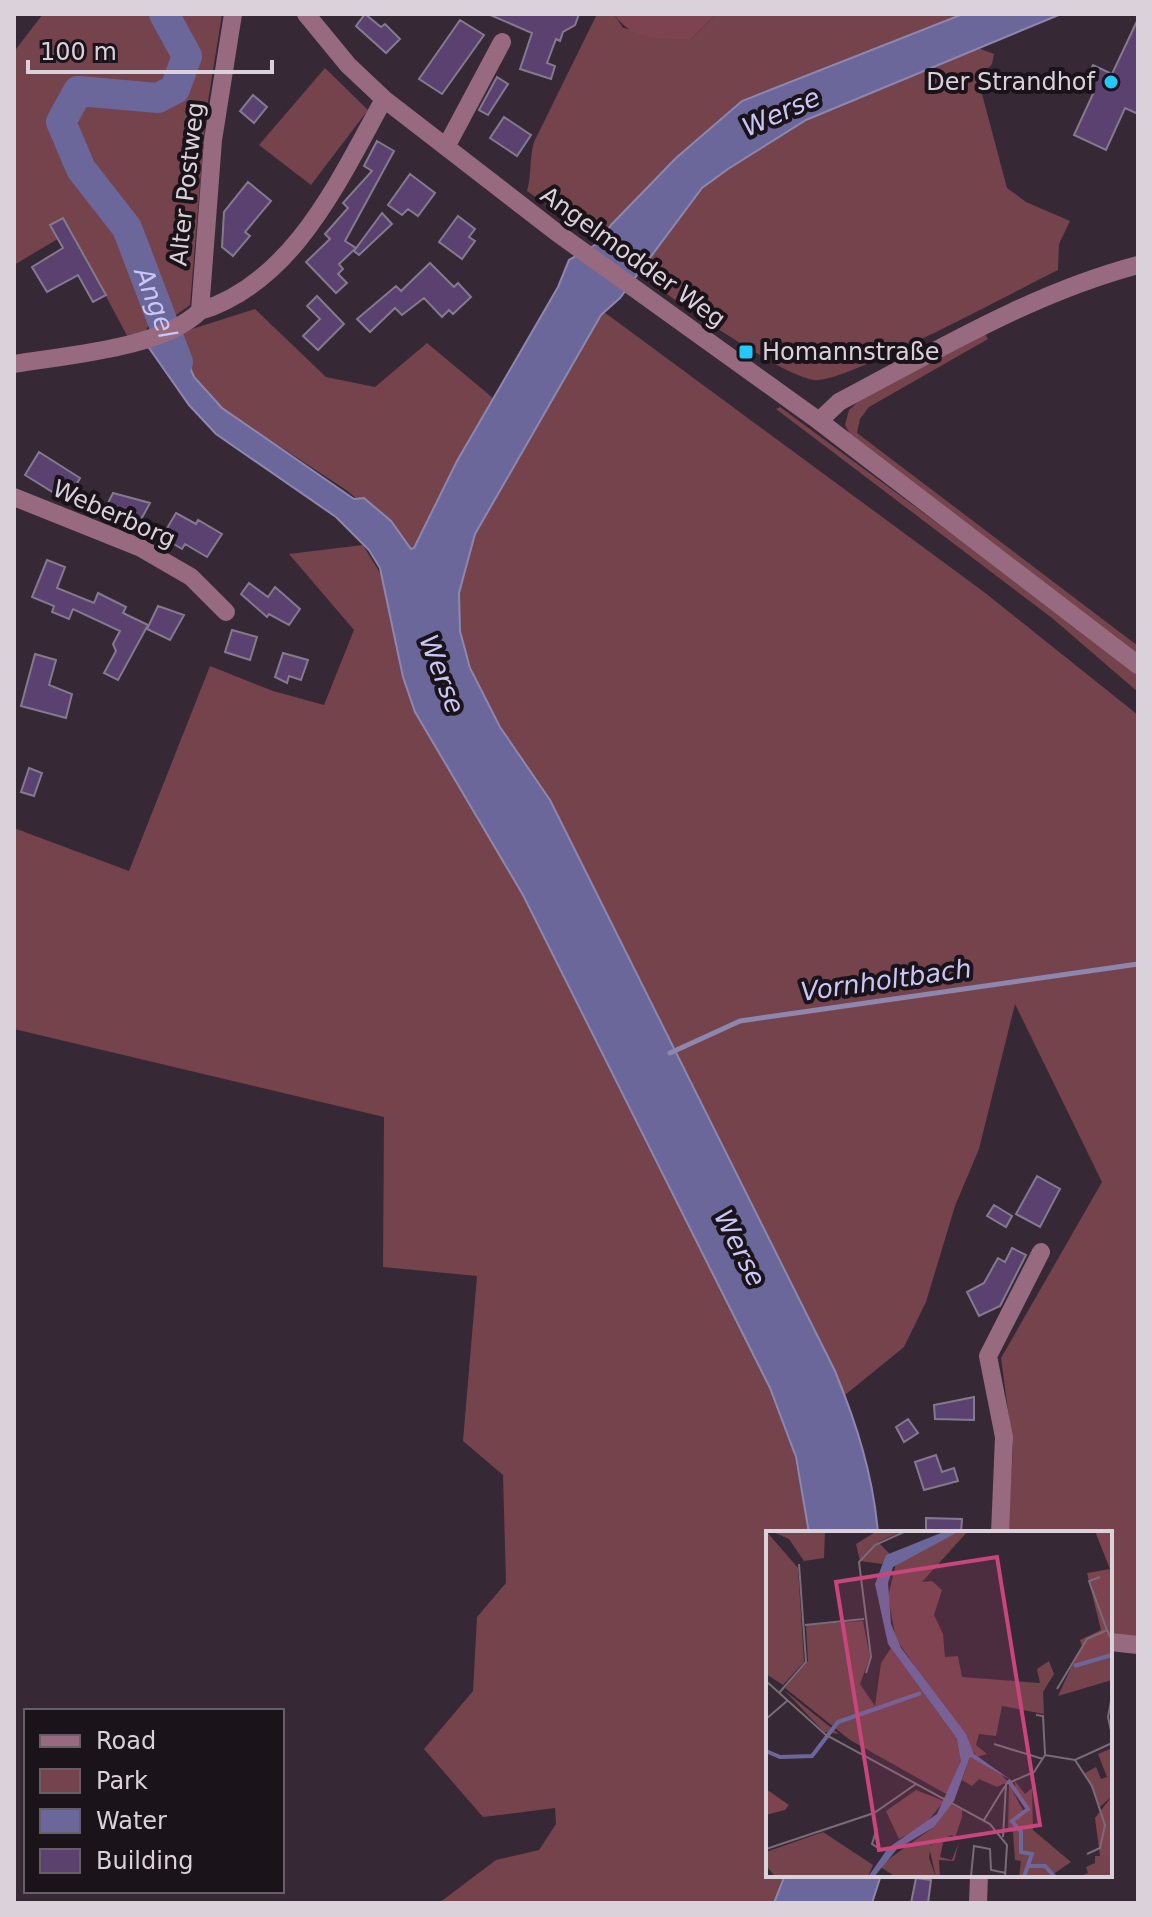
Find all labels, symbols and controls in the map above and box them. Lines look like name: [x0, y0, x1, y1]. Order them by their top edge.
scale bar: [28, 24, 272, 74]
text: 100 m: [40, 38, 117, 66]
place label: Der Strandhof: [926, 68, 1096, 96]
marker: Der Strandhof: [1102, 73, 1120, 91]
water label: Werse: [737, 82, 825, 142]
street label: Alter Postweg: [164, 101, 210, 267]
street label: Angelmodder Weg: [535, 181, 731, 333]
water label: Angel: [128, 261, 183, 344]
place label: Homannstraße: [762, 338, 940, 366]
marker: Homannstraße: [737, 343, 755, 361]
street label: Weberborg: [48, 474, 180, 554]
water label: Werse: [413, 630, 471, 718]
water label: Vornholtbach: [799, 953, 973, 1007]
water label: Werse: [708, 1205, 772, 1291]
inset map: [766, 1531, 1112, 1877]
legend: [24, 1709, 284, 1893]
text: Road: [96, 1727, 156, 1755]
text: Park: [96, 1767, 148, 1795]
text: Water: [96, 1807, 167, 1835]
text: Building: [96, 1847, 193, 1875]

